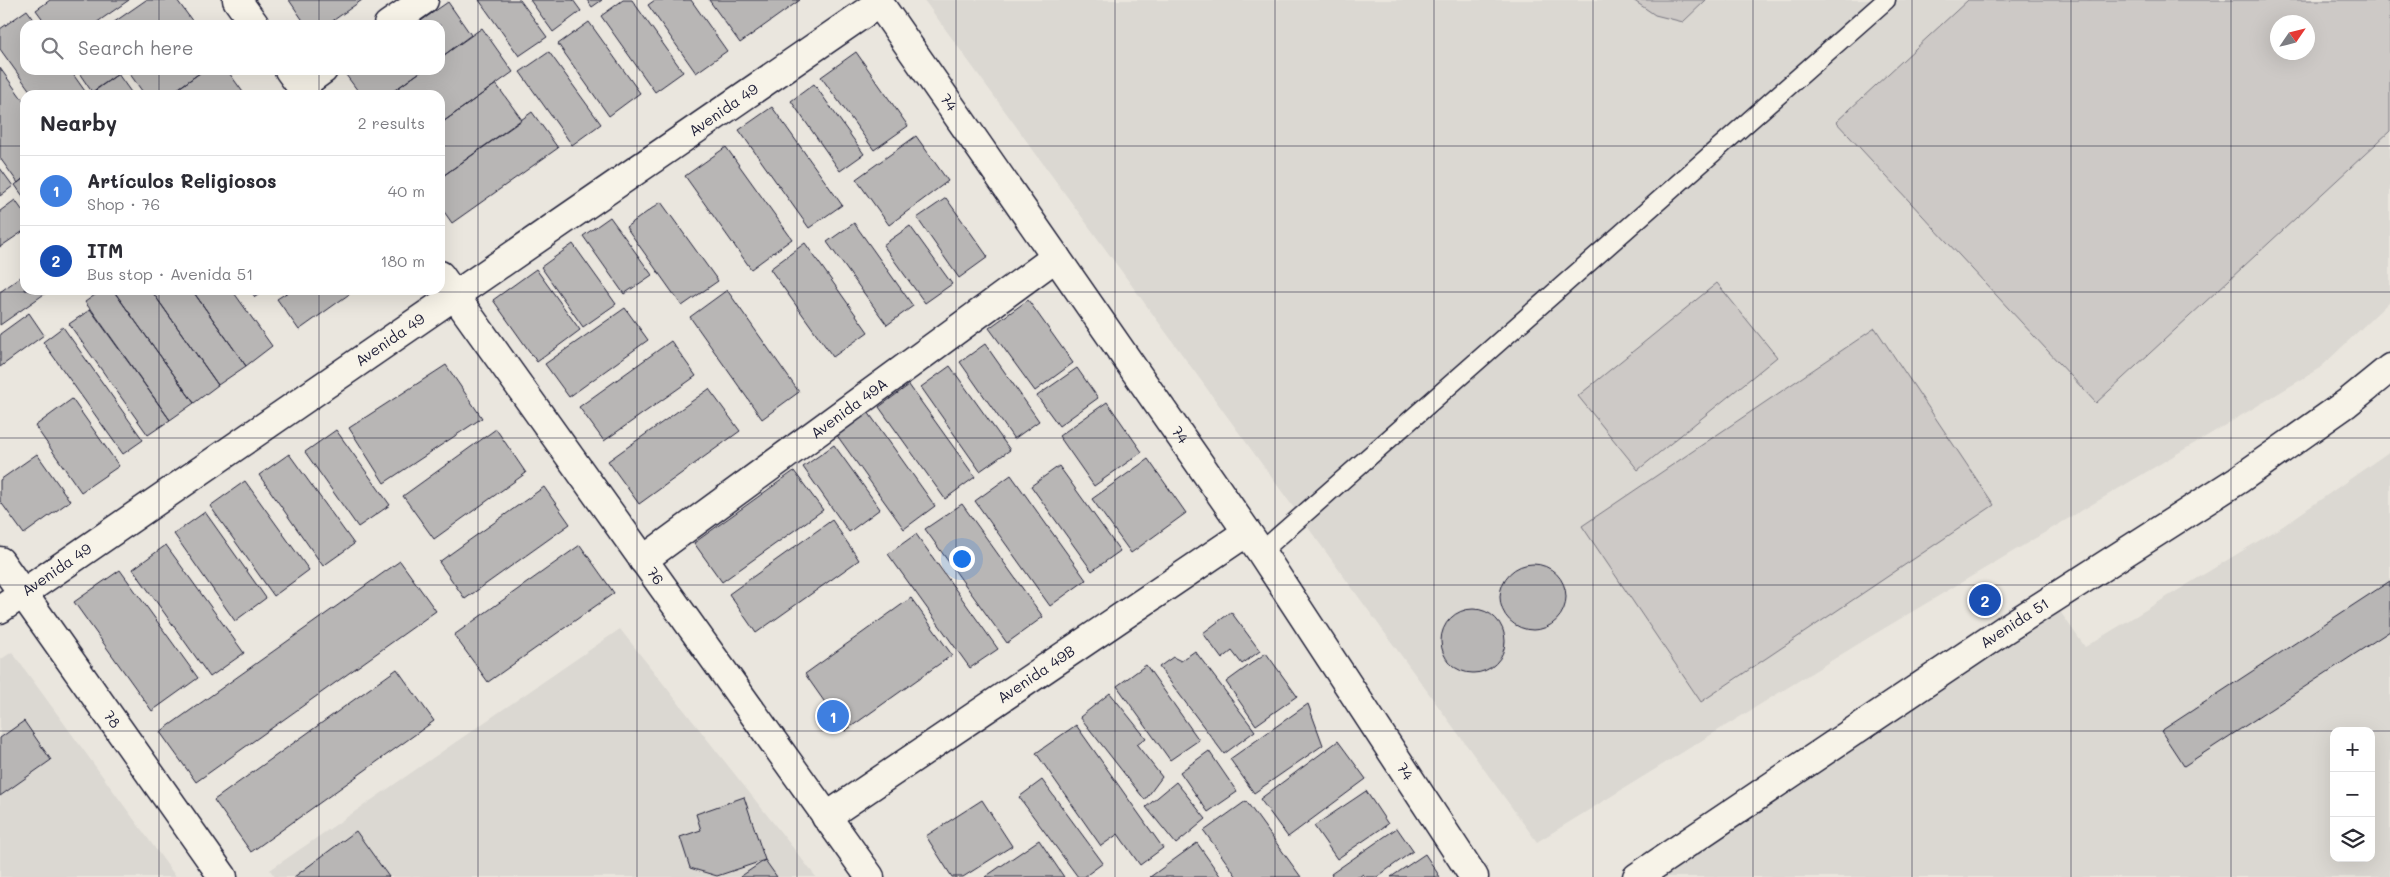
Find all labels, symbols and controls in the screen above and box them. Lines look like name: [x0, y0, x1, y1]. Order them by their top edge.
north arrow: [2270, 15, 2315, 60]
search box: [20, 20, 445, 75]
icon: search: [38, 34, 66, 62]
text: Search here: [78, 35, 194, 60]
street label: Avenida 49: [684, 78, 762, 140]
street label: 74: [936, 89, 962, 115]
text: Nearby: [40, 109, 117, 136]
text: 2 results: [358, 112, 425, 133]
text: Artículos Religiosos: [87, 168, 277, 193]
text: 1: [52, 180, 60, 201]
text: 40 m: [388, 180, 425, 201]
text: Shop · 76: [87, 193, 160, 214]
text: ITM: [87, 238, 123, 263]
text: 2: [52, 250, 60, 271]
text: 180 m: [380, 250, 425, 271]
text: Bus stop · Avenida 51: [87, 263, 253, 284]
street label: Avenida 49: [351, 308, 429, 370]
street label: Avenida 49A: [806, 373, 891, 443]
street label: 74: [1167, 422, 1194, 447]
street label: Avenida 49: [17, 538, 95, 600]
your location: [949, 546, 975, 572]
street label: 76: [643, 563, 669, 588]
pin: 2: [1969, 581, 2001, 619]
street label: Avenida 51: [1976, 593, 2052, 652]
street label: Avenida 49B: [993, 640, 1079, 707]
pin: 1: [817, 697, 849, 735]
street label: 78: [99, 706, 126, 732]
map controls: [2330, 727, 2375, 862]
button: +: [2330, 727, 2375, 772]
street label: 74: [1393, 758, 1419, 784]
button: −: [2330, 772, 2375, 817]
button: layers: [2330, 817, 2375, 862]

